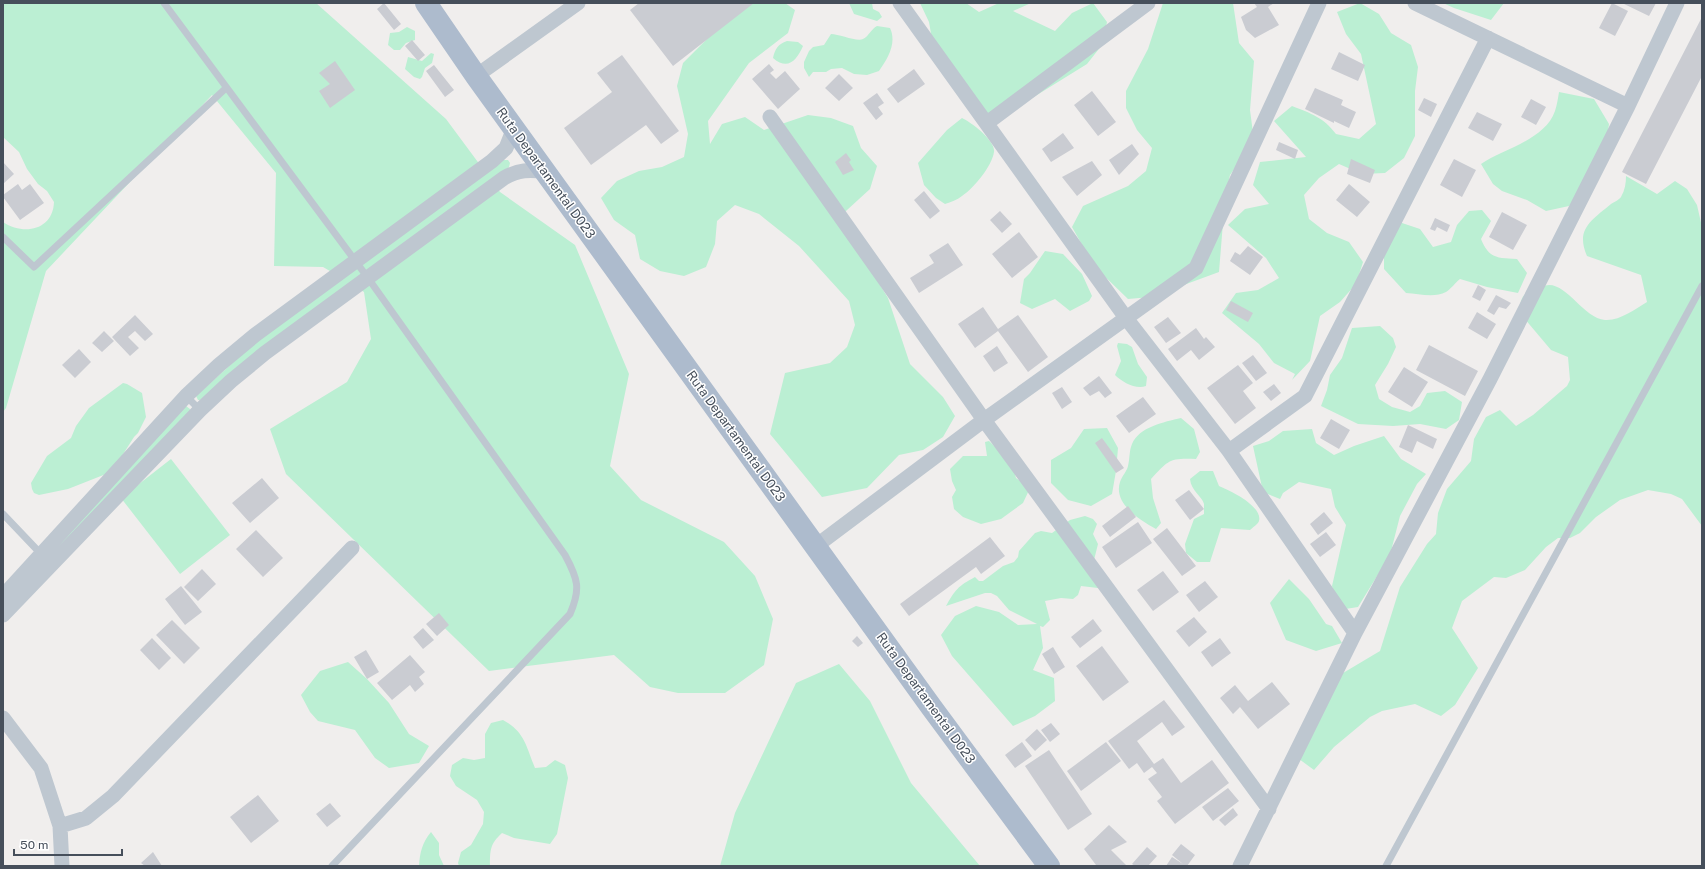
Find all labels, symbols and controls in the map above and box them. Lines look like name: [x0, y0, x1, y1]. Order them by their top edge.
street label: Ruta Departamental D023: [494, 105, 598, 241]
street label: Ruta Departamental D023: [684, 368, 788, 504]
street label: Ruta Departamental D023: [874, 630, 978, 766]
scale bar: [14, 831, 122, 857]
text: 50 m: [20, 838, 48, 852]

